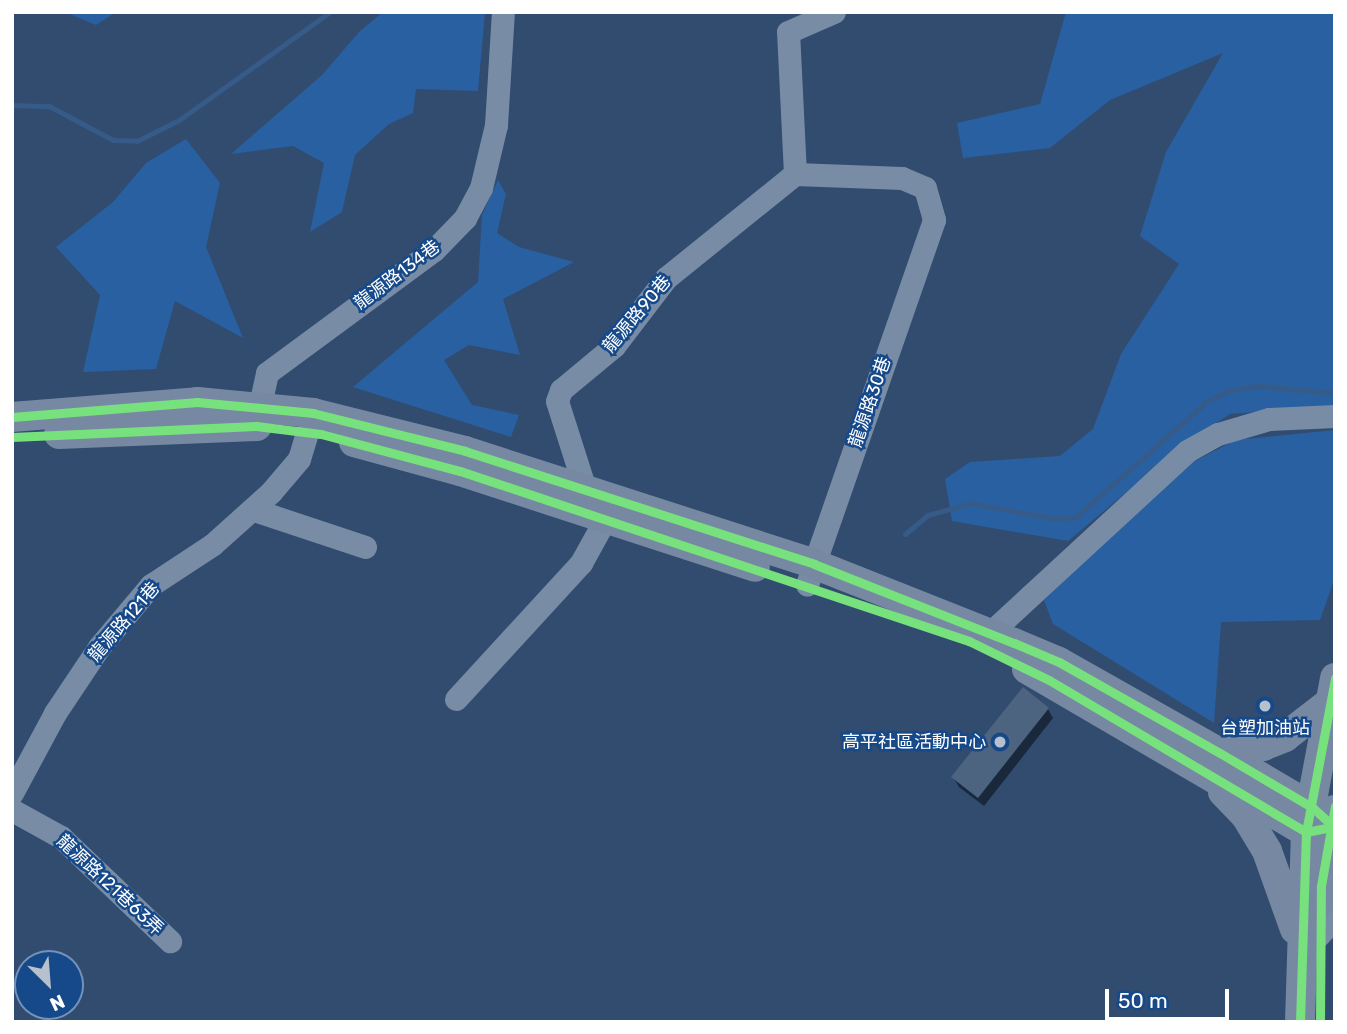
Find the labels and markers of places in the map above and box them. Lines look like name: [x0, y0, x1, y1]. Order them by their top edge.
marker: 台塑加油站: [1257, 698, 1273, 714]
place label: 台塑加油站: [1220, 717, 1310, 739]
place label: 高平社區活動中心: [842, 731, 986, 753]
marker: 高平社區活動中心: [992, 734, 1008, 750]

